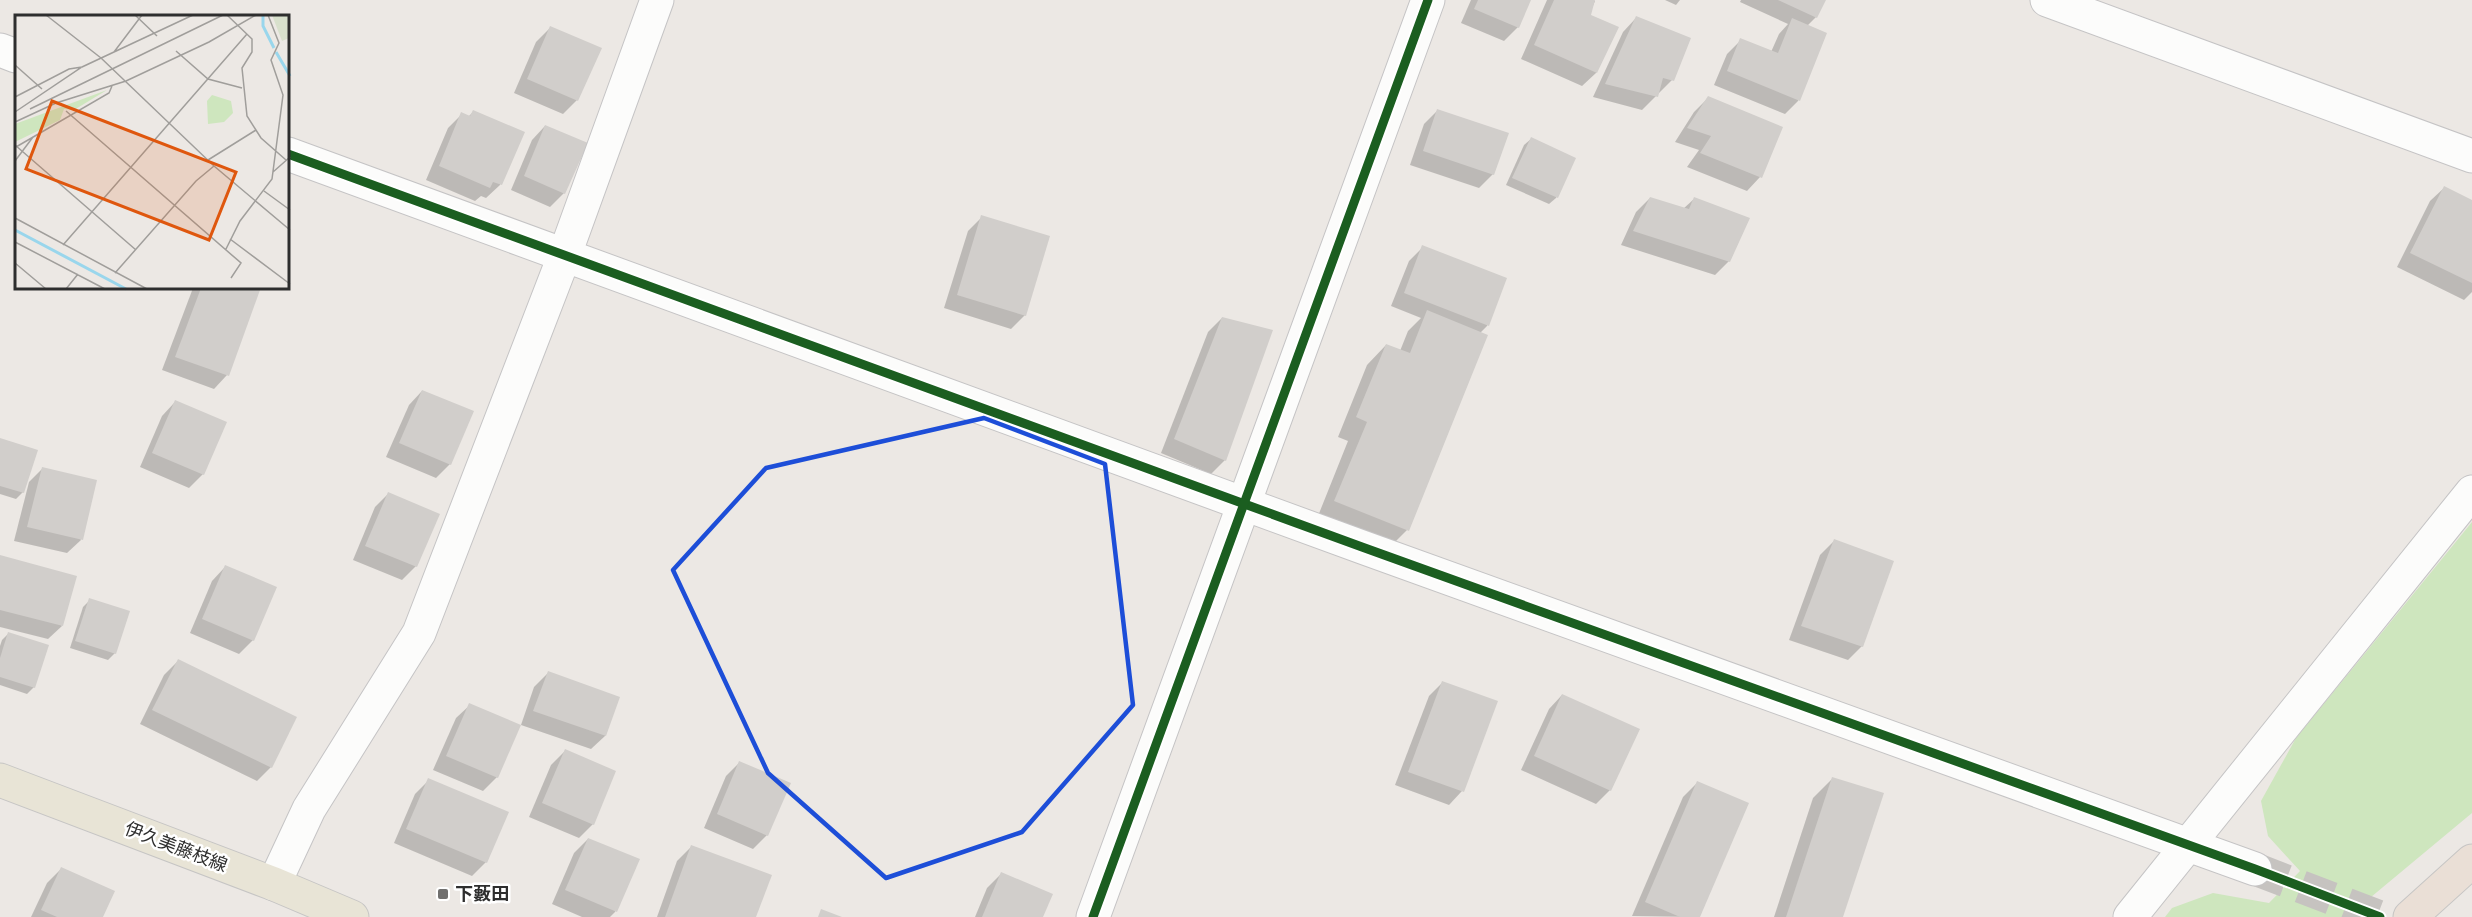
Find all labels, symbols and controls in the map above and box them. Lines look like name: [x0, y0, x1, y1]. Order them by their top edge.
inset map: [15, 15, 290, 290]
street label: 伊久美藤枝線: [122, 817, 230, 876]
place label: 下藪田: [455, 883, 509, 904]
marker: 下藪田: [436, 887, 450, 901]

